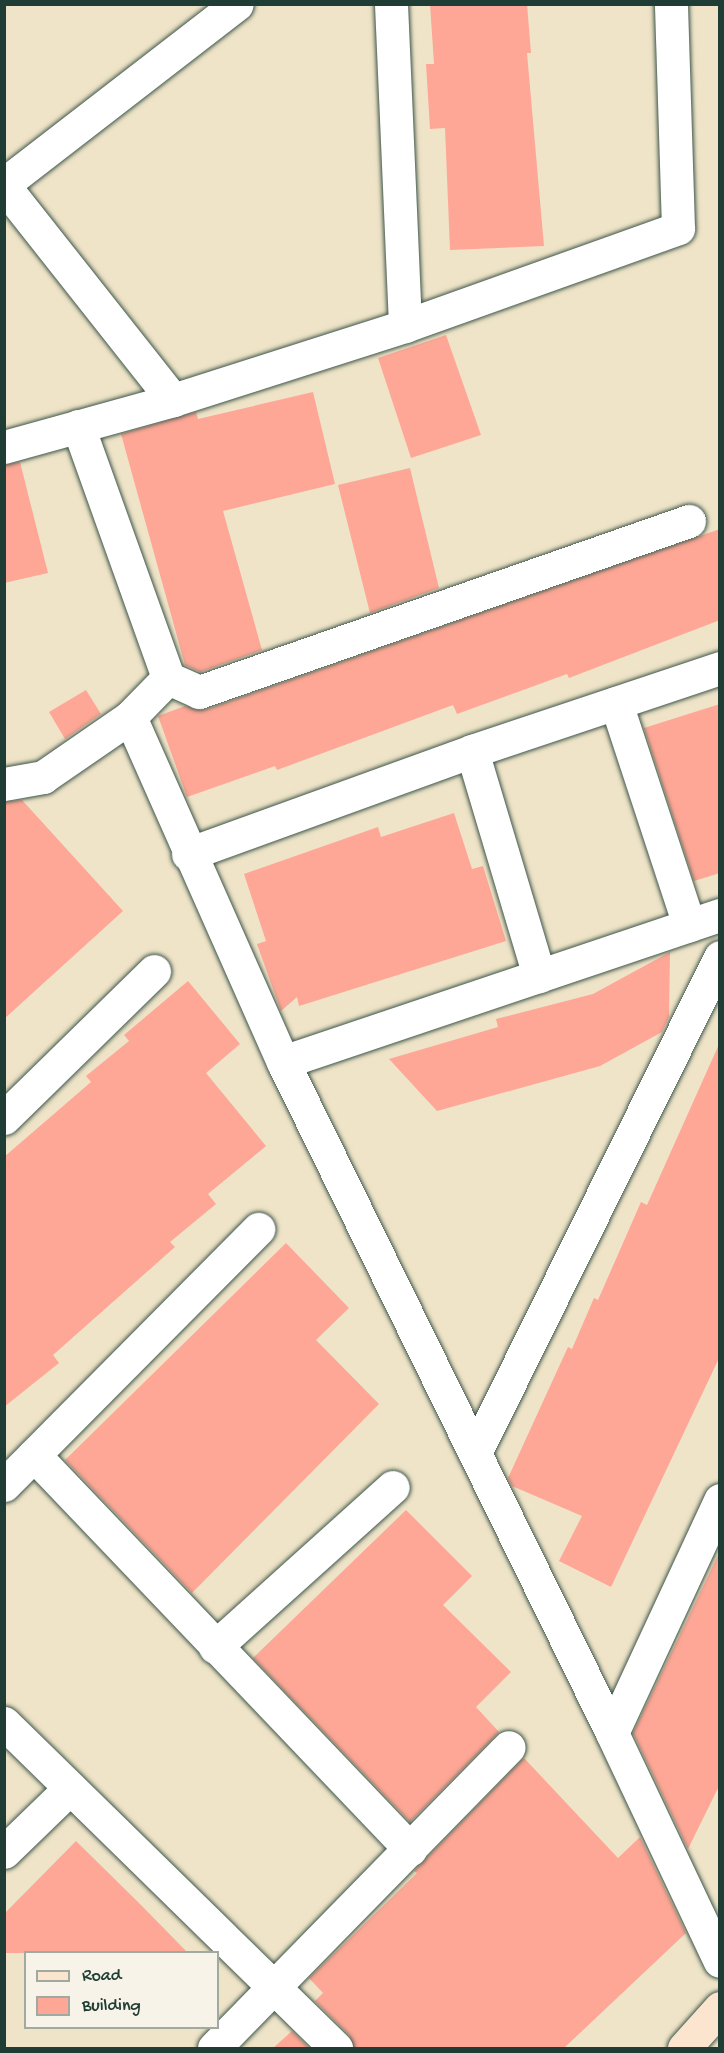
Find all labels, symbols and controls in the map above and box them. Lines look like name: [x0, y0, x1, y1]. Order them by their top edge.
legend: [24, 1951, 219, 2029]
text: Road: [82, 1966, 121, 1987]
text: Building: [82, 1996, 141, 2017]

